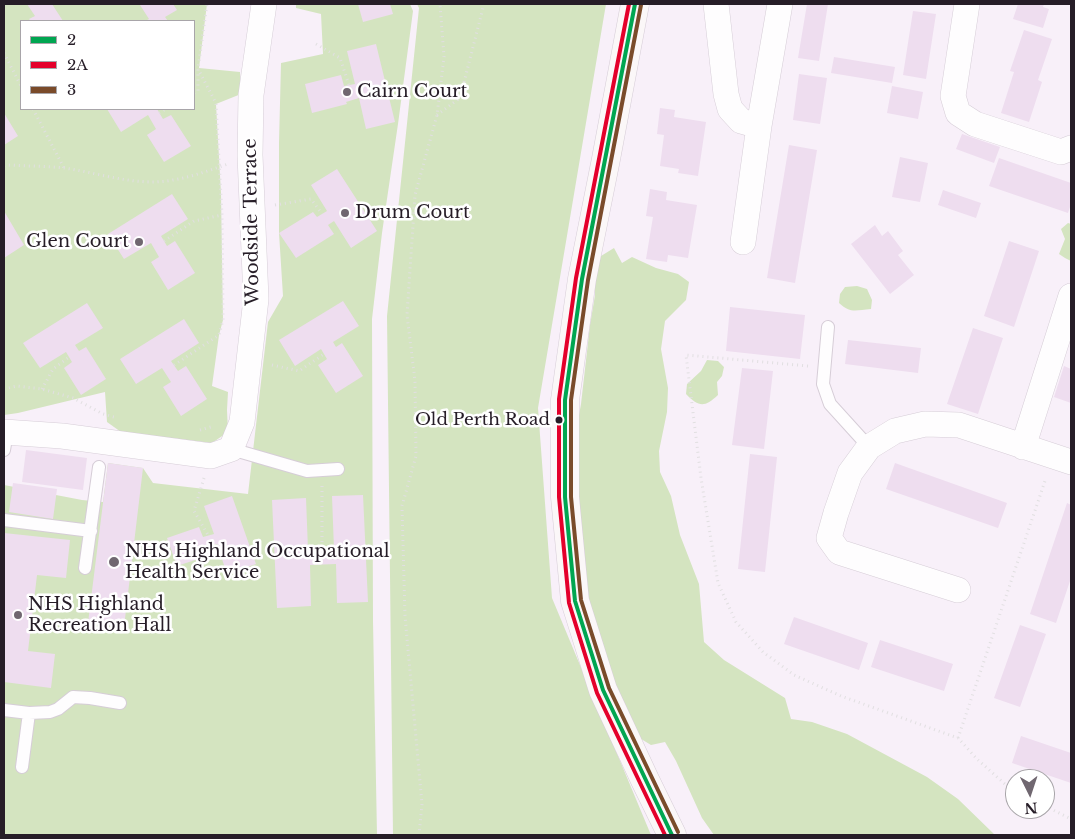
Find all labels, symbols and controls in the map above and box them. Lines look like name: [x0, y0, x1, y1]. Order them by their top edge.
legend: [20, 20, 195, 110]
text: 2: [67, 30, 76, 49]
text: 2A: [67, 55, 88, 74]
text: 3: [67, 80, 76, 99]
place label: Cairn Court: [357, 81, 467, 103]
marker: Cairn Court: [341, 86, 353, 98]
street label: Woodside Terrace: [240, 138, 264, 306]
place label: Drum Court: [355, 202, 470, 224]
marker: Drum Court: [339, 207, 351, 219]
place label: Glen Court: [26, 231, 129, 253]
marker: Glen Court: [133, 236, 145, 248]
place label: Old Perth Road: [415, 410, 550, 430]
marker: Old Perth Road: [554, 415, 564, 425]
place label: NHS Highland Occupational Health Service: [125, 541, 390, 584]
marker: NHS Highland Occupational Health Service: [107, 555, 121, 569]
place label: NHS Highland Recreation Hall: [28, 594, 171, 636]
marker: NHS Highland Recreation Hall: [12, 609, 24, 621]
north arrow: [1005, 769, 1055, 819]
text: N: [1024, 799, 1038, 817]

